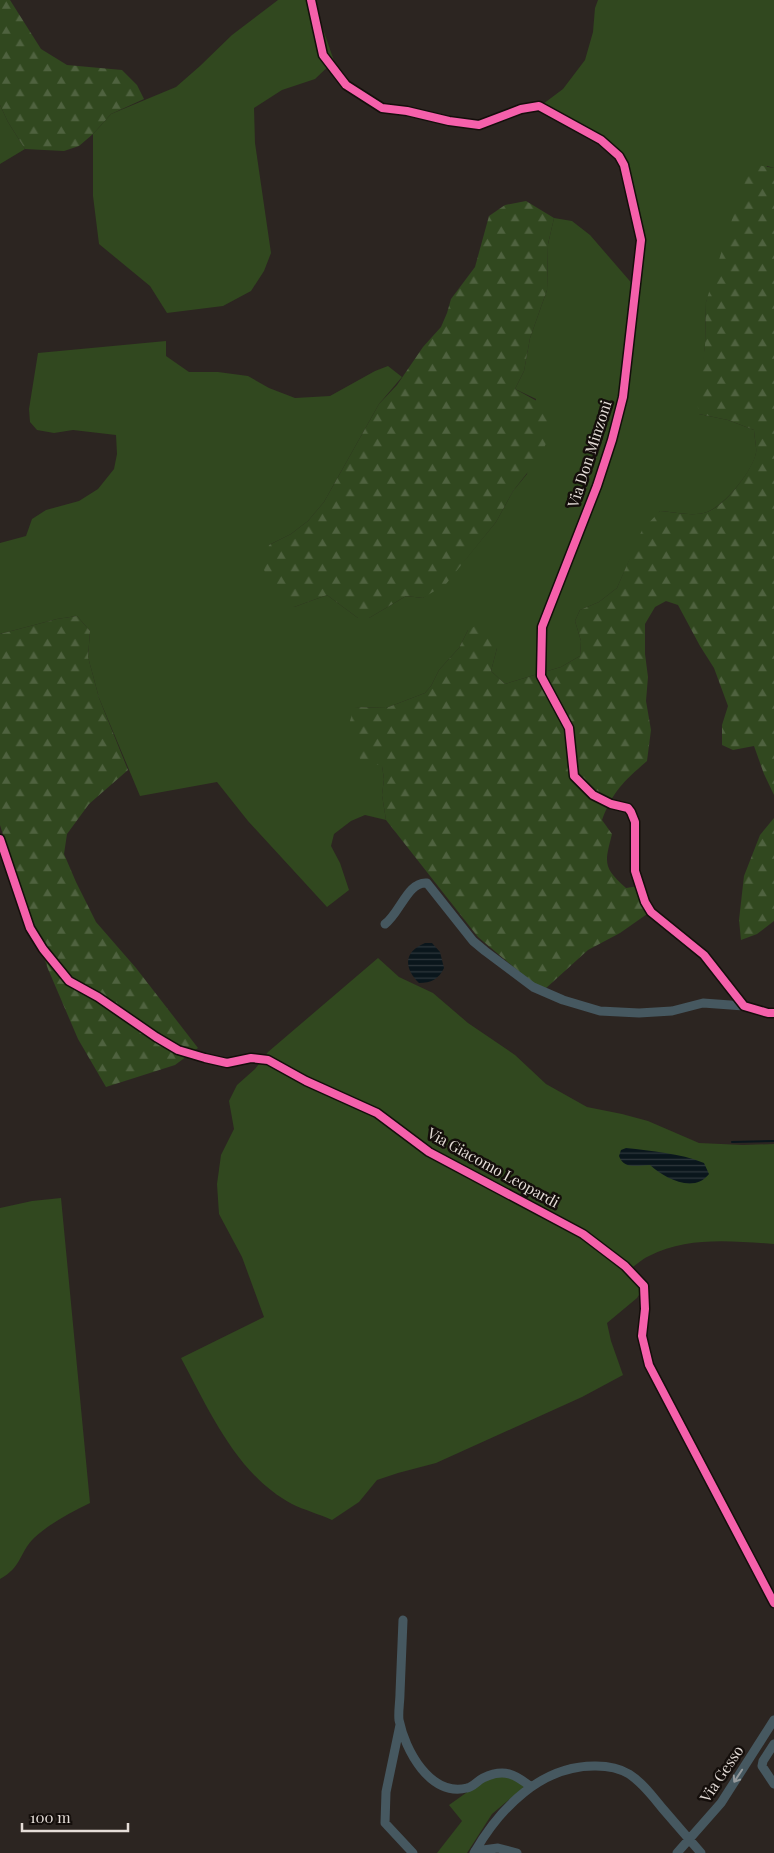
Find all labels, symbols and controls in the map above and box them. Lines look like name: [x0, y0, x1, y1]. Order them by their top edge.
street label: Via Don Minzoni: [562, 397, 616, 511]
street label: Via Giacomo Leopardi: [423, 1122, 564, 1212]
street label: Via Gesso: [694, 1741, 747, 1806]
one-way arrow: [733, 1769, 744, 1783]
scale bar: [22, 1800, 129, 1832]
text: 100 m: [30, 1807, 71, 1827]

